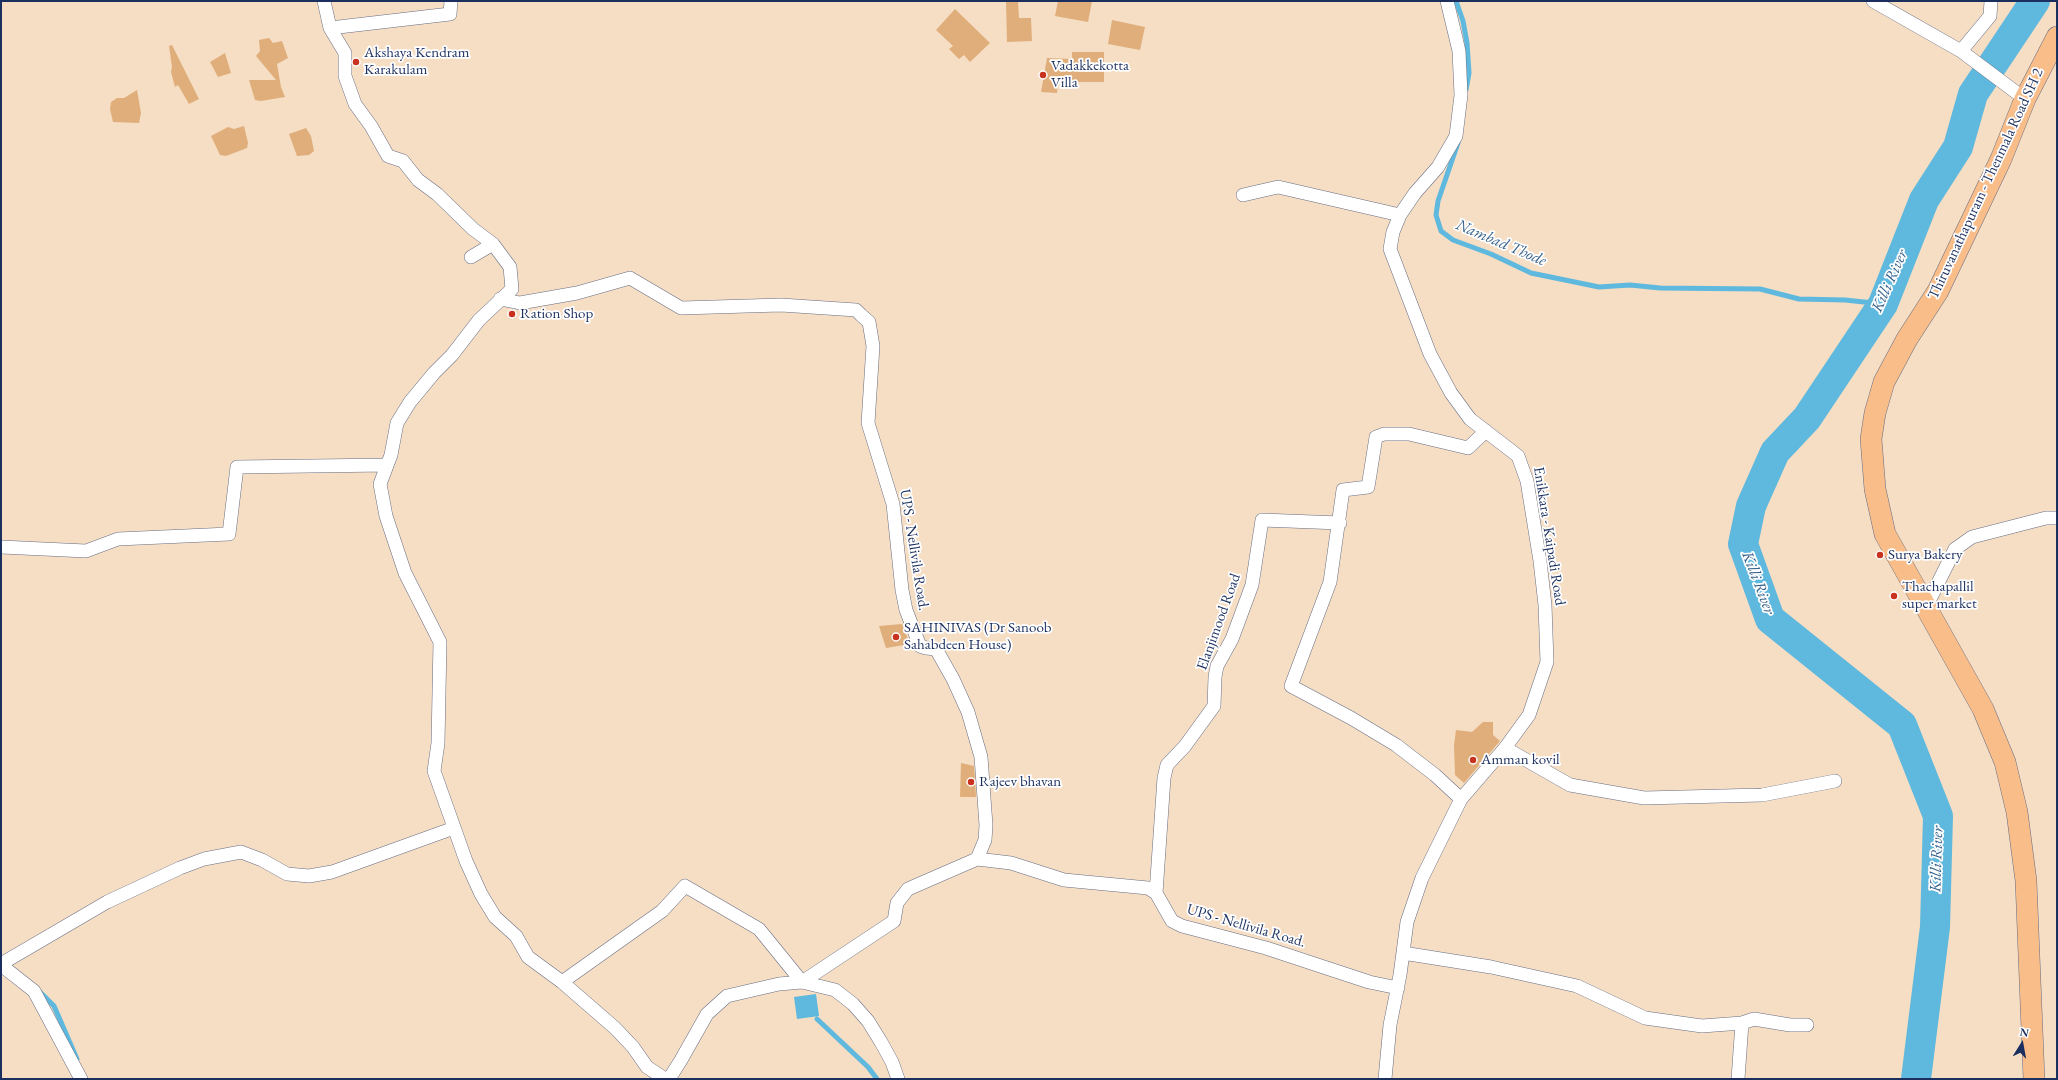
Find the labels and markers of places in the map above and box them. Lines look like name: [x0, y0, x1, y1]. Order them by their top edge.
place label: Akshaya Kendram Karakulam: [364, 44, 469, 79]
marker: Akshaya Kendram Karakulam: [351, 57, 361, 67]
place label: Vadakkekotta Villa: [1051, 57, 1129, 92]
marker: Vadakkekotta Villa: [1038, 70, 1048, 80]
place label: Ration Shop: [520, 305, 593, 323]
marker: Ration Shop: [507, 309, 517, 319]
place label: Surya Bakery: [1888, 546, 1962, 564]
marker: Surya Bakery: [1875, 550, 1885, 560]
place label: Thachapallil super market: [1902, 578, 1977, 613]
marker: Thachapallil super market: [1889, 591, 1899, 601]
place label: SAHINIVAS (Dr Sanoob Sahabdeen House): [904, 619, 1052, 654]
marker: SAHINIVAS (Dr Sanoob Sahabdeen House): [891, 632, 901, 642]
place label: Amman kovil: [1481, 751, 1560, 769]
marker: Amman kovil: [1468, 755, 1478, 765]
place label: Rajeev bhavan: [979, 773, 1061, 791]
marker: Rajeev bhavan: [966, 777, 976, 787]

